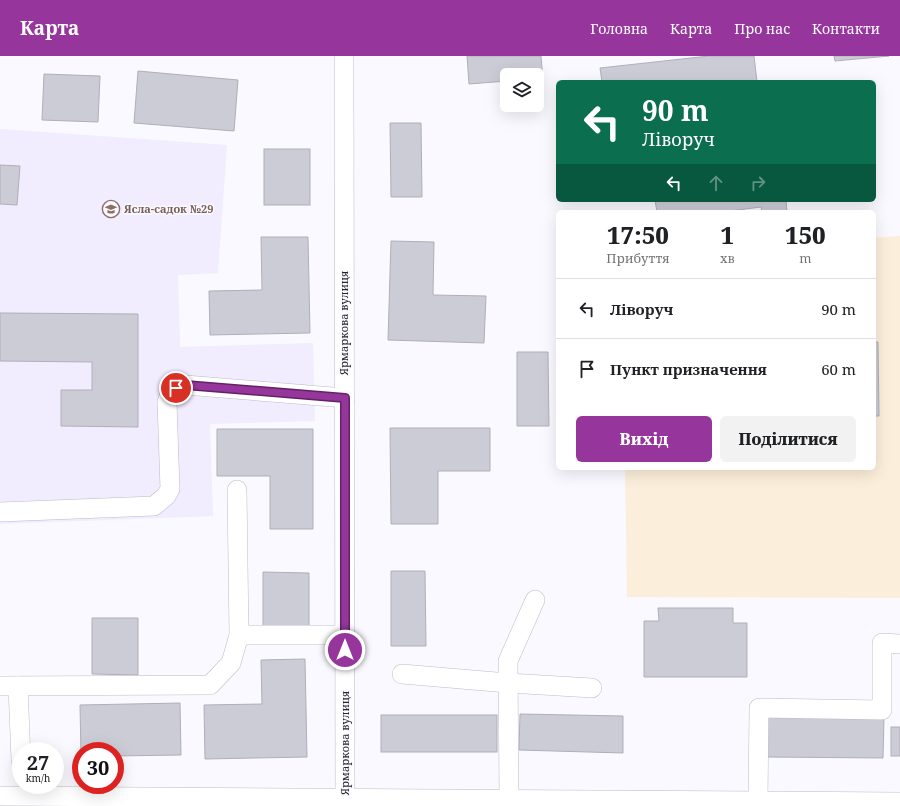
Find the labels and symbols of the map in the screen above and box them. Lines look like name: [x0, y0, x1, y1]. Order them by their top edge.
school or university icon: Ясла-садок №29: [101, 199, 121, 219]
place label: Ясла-садок №29: [123, 201, 213, 216]
street label: Ярмаркова вулиця: [336, 271, 351, 376]
pin: [159, 371, 193, 405]
position arrow: [324, 629, 366, 671]
street label: Ярмаркова вулиця: [337, 691, 352, 796]
speed limit sign: 30: [72, 742, 124, 794]

